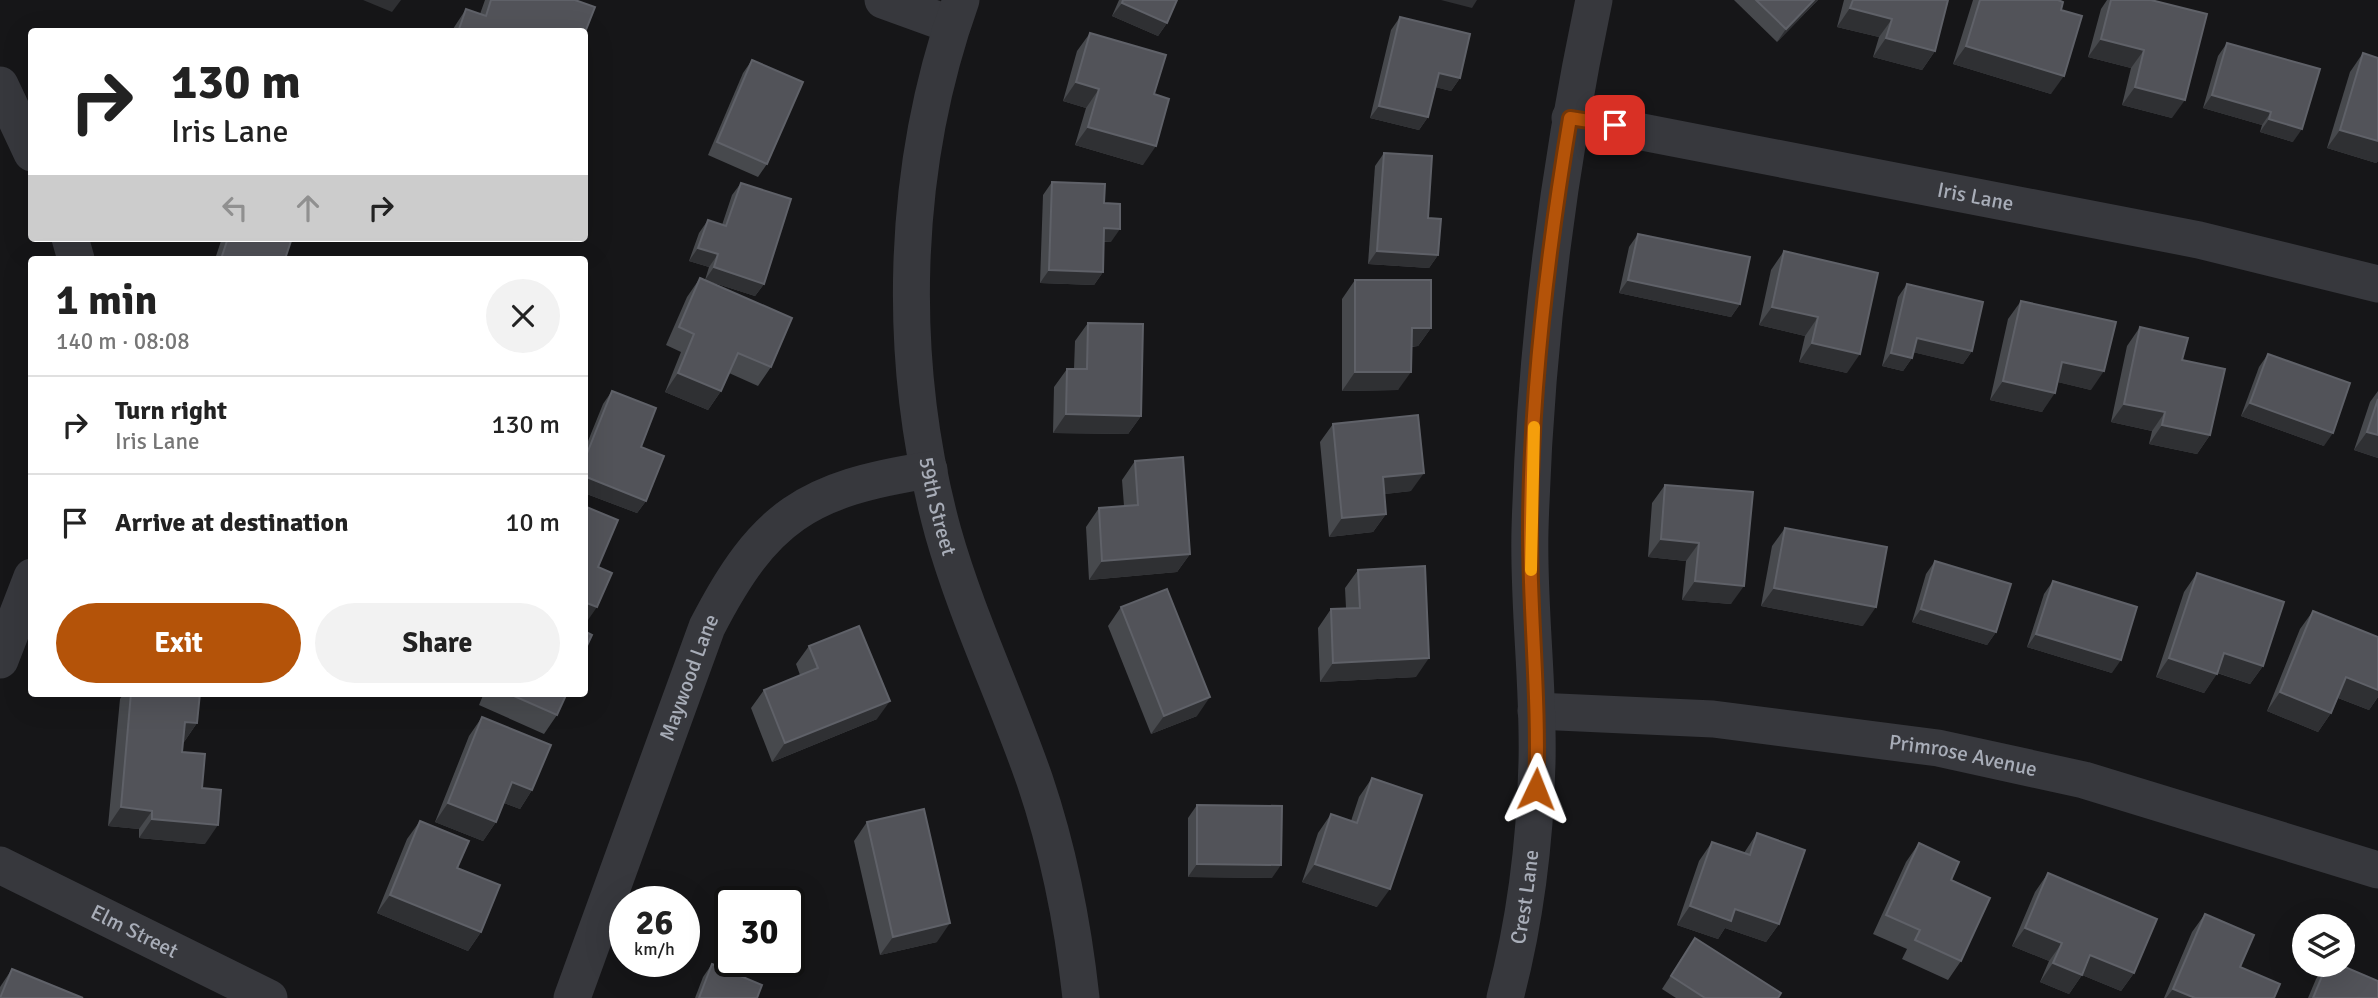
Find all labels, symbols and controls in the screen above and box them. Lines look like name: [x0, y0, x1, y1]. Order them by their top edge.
text: 130 m: [171, 52, 301, 112]
icon: right: [56, 56, 147, 147]
pin: [1585, 95, 1645, 155]
icon: arrive: [1596, 106, 1634, 144]
text: Iris Lane: [171, 112, 289, 151]
street label: Iris Lane: [1935, 177, 2016, 217]
icon: left: [216, 189, 254, 227]
icon: ahead: [289, 189, 327, 227]
icon: right: [362, 189, 400, 227]
text: 1 min: [56, 275, 157, 326]
button: close: [486, 279, 560, 353]
text: 140 m · 08:08: [56, 327, 190, 356]
text: Turn right: [115, 395, 227, 427]
icon: right: [56, 406, 94, 444]
text: 130 m: [491, 409, 560, 441]
text: Iris Lane: [115, 427, 199, 456]
street label: 59th Street: [913, 455, 962, 559]
icon: arrive: [56, 504, 94, 542]
text: Arrive at destination: [115, 507, 348, 539]
text: 10 m: [505, 507, 560, 539]
button: Exit: [56, 603, 301, 683]
button: Share: [315, 603, 560, 683]
street label: Maywood Lane: [654, 609, 724, 745]
street label: Primrose Avenue: [1887, 729, 2040, 782]
position arrow: [1499, 752, 1573, 826]
street label: Crest Lane: [1505, 849, 1544, 946]
speed limit sign: 30: [714, 886, 805, 977]
street label: Elm Street: [86, 899, 182, 964]
text: 26: [636, 901, 673, 944]
map controls: [2292, 914, 2355, 977]
button: layers: [2292, 914, 2355, 977]
text: km/h: [634, 938, 675, 960]

